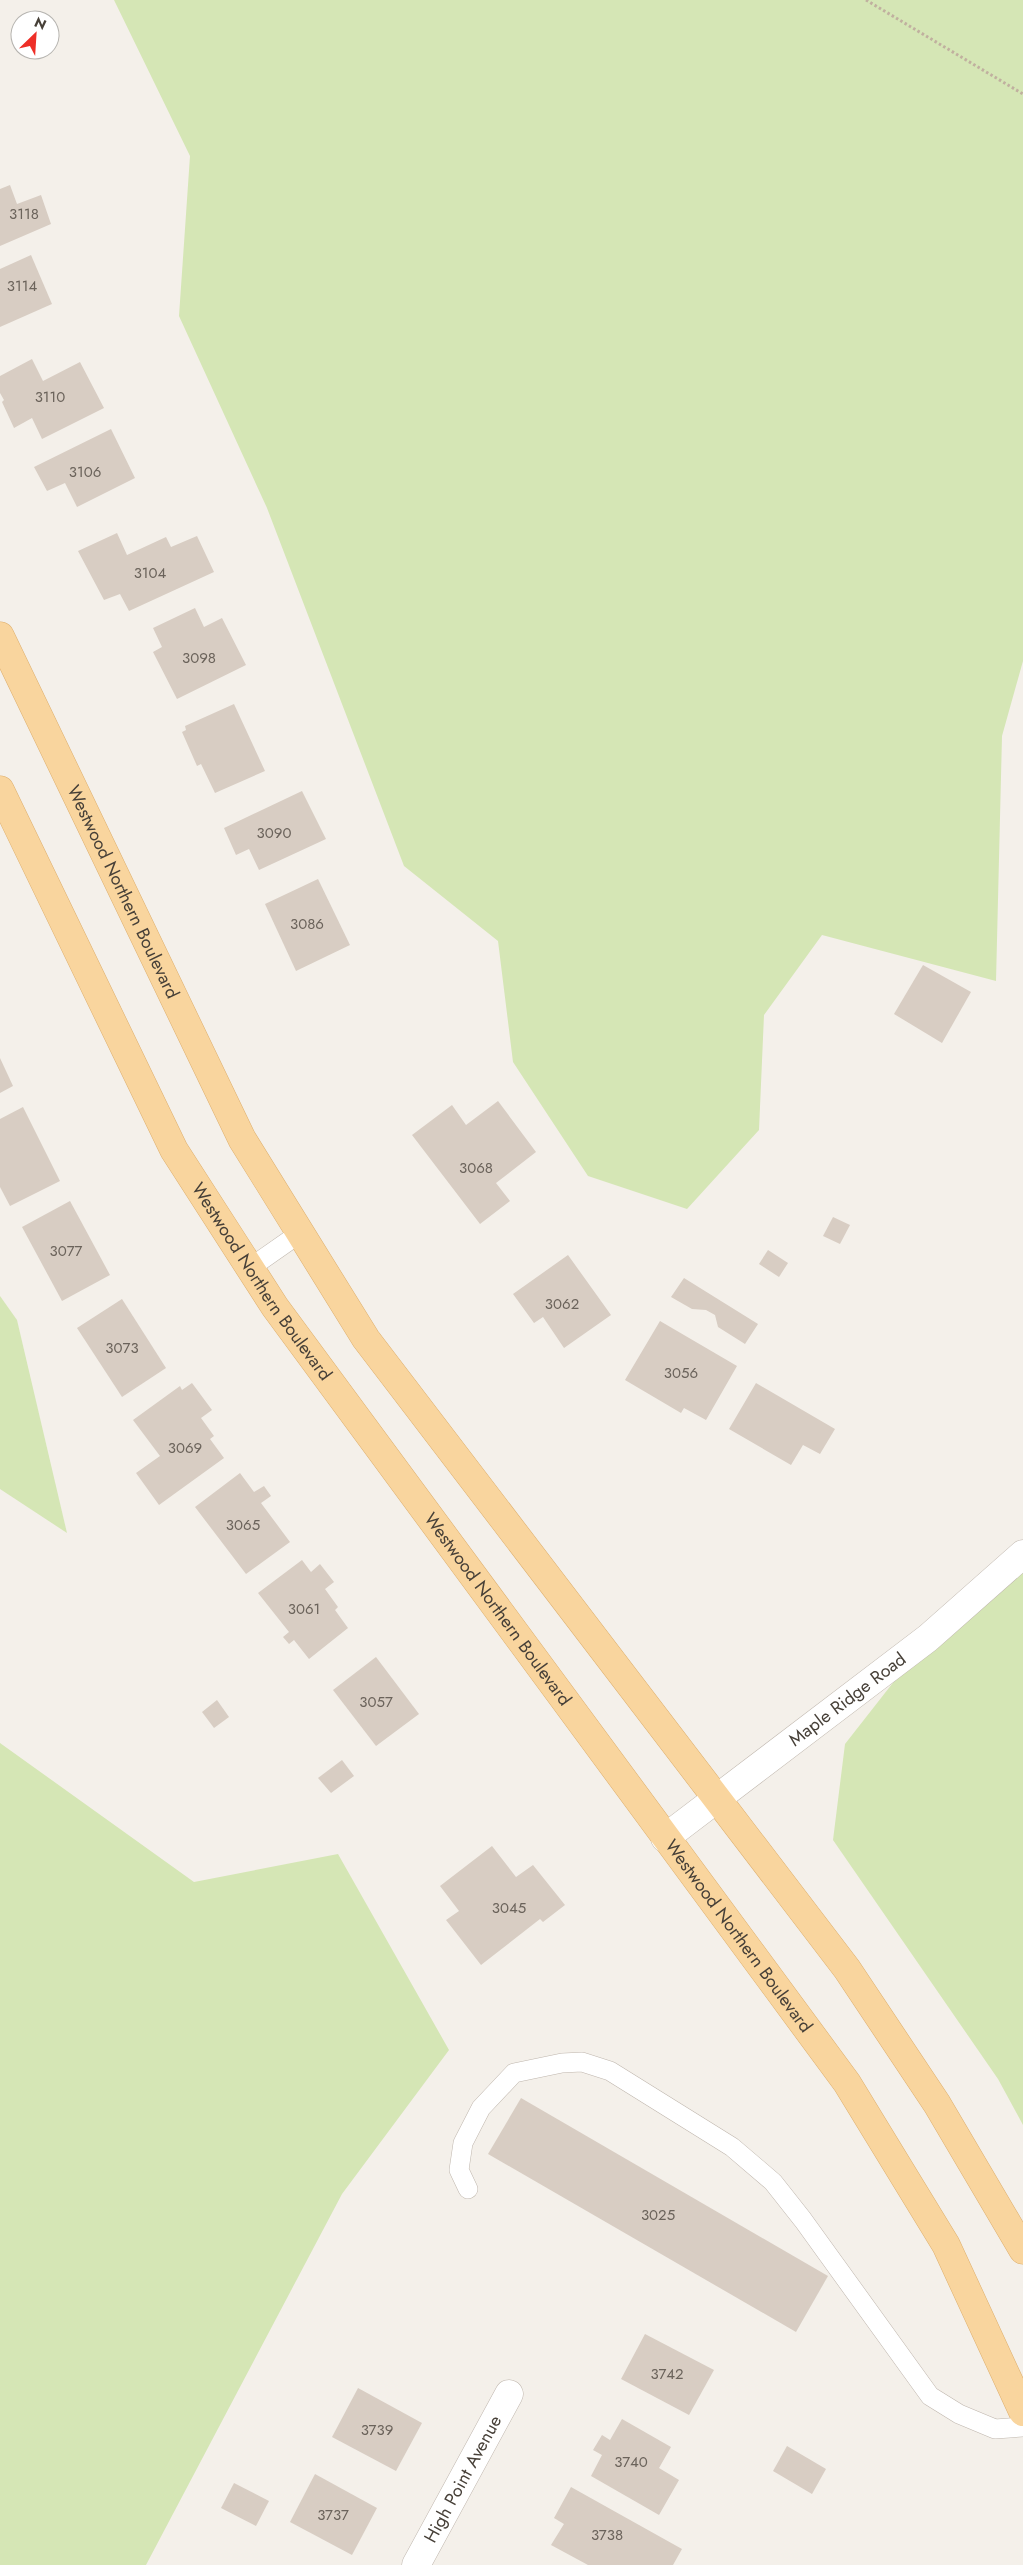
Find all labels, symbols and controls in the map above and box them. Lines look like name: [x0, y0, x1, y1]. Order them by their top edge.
north arrow: [10, 10, 60, 60]
text: N: [31, 12, 50, 35]
house number: 3118: [9, 203, 39, 225]
house number: 3114: [7, 275, 37, 297]
house number: 3110: [35, 386, 65, 408]
house number: 3106: [69, 461, 101, 483]
house number: 3104: [134, 562, 167, 584]
house number: 3098: [182, 647, 216, 669]
street label: Westwood Northern Boulevard: [61, 781, 186, 1003]
house number: 3090: [257, 822, 291, 844]
house number: 3086: [290, 913, 324, 935]
house number: 3068: [459, 1157, 493, 1179]
street label: Westwood Northern Boulevard: [185, 1178, 338, 1386]
house number: 3077: [50, 1240, 83, 1262]
house number: 3062: [545, 1293, 579, 1315]
house number: 3073: [105, 1337, 139, 1359]
house number: 3056: [664, 1362, 698, 1384]
house number: 3069: [168, 1437, 202, 1459]
street label: Westwood Northern Boulevard: [418, 1507, 578, 1711]
house number: 3065: [226, 1514, 260, 1536]
house number: 3061: [288, 1598, 320, 1620]
street label: Maple Ridge Road: [783, 1646, 911, 1752]
house number: 3057: [359, 1691, 393, 1713]
street label: Westwood Northern Boulevard: [659, 1834, 819, 2038]
house number: 3045: [492, 1897, 526, 1919]
house number: 3025: [641, 2204, 675, 2226]
house number: 3742: [650, 2363, 684, 2385]
street label: High Point Avenue: [418, 2410, 508, 2547]
house number: 3739: [361, 2419, 393, 2441]
house number: 3740: [614, 2451, 648, 2473]
house number: 3737: [317, 2504, 349, 2526]
house number: 3738: [591, 2524, 623, 2546]

